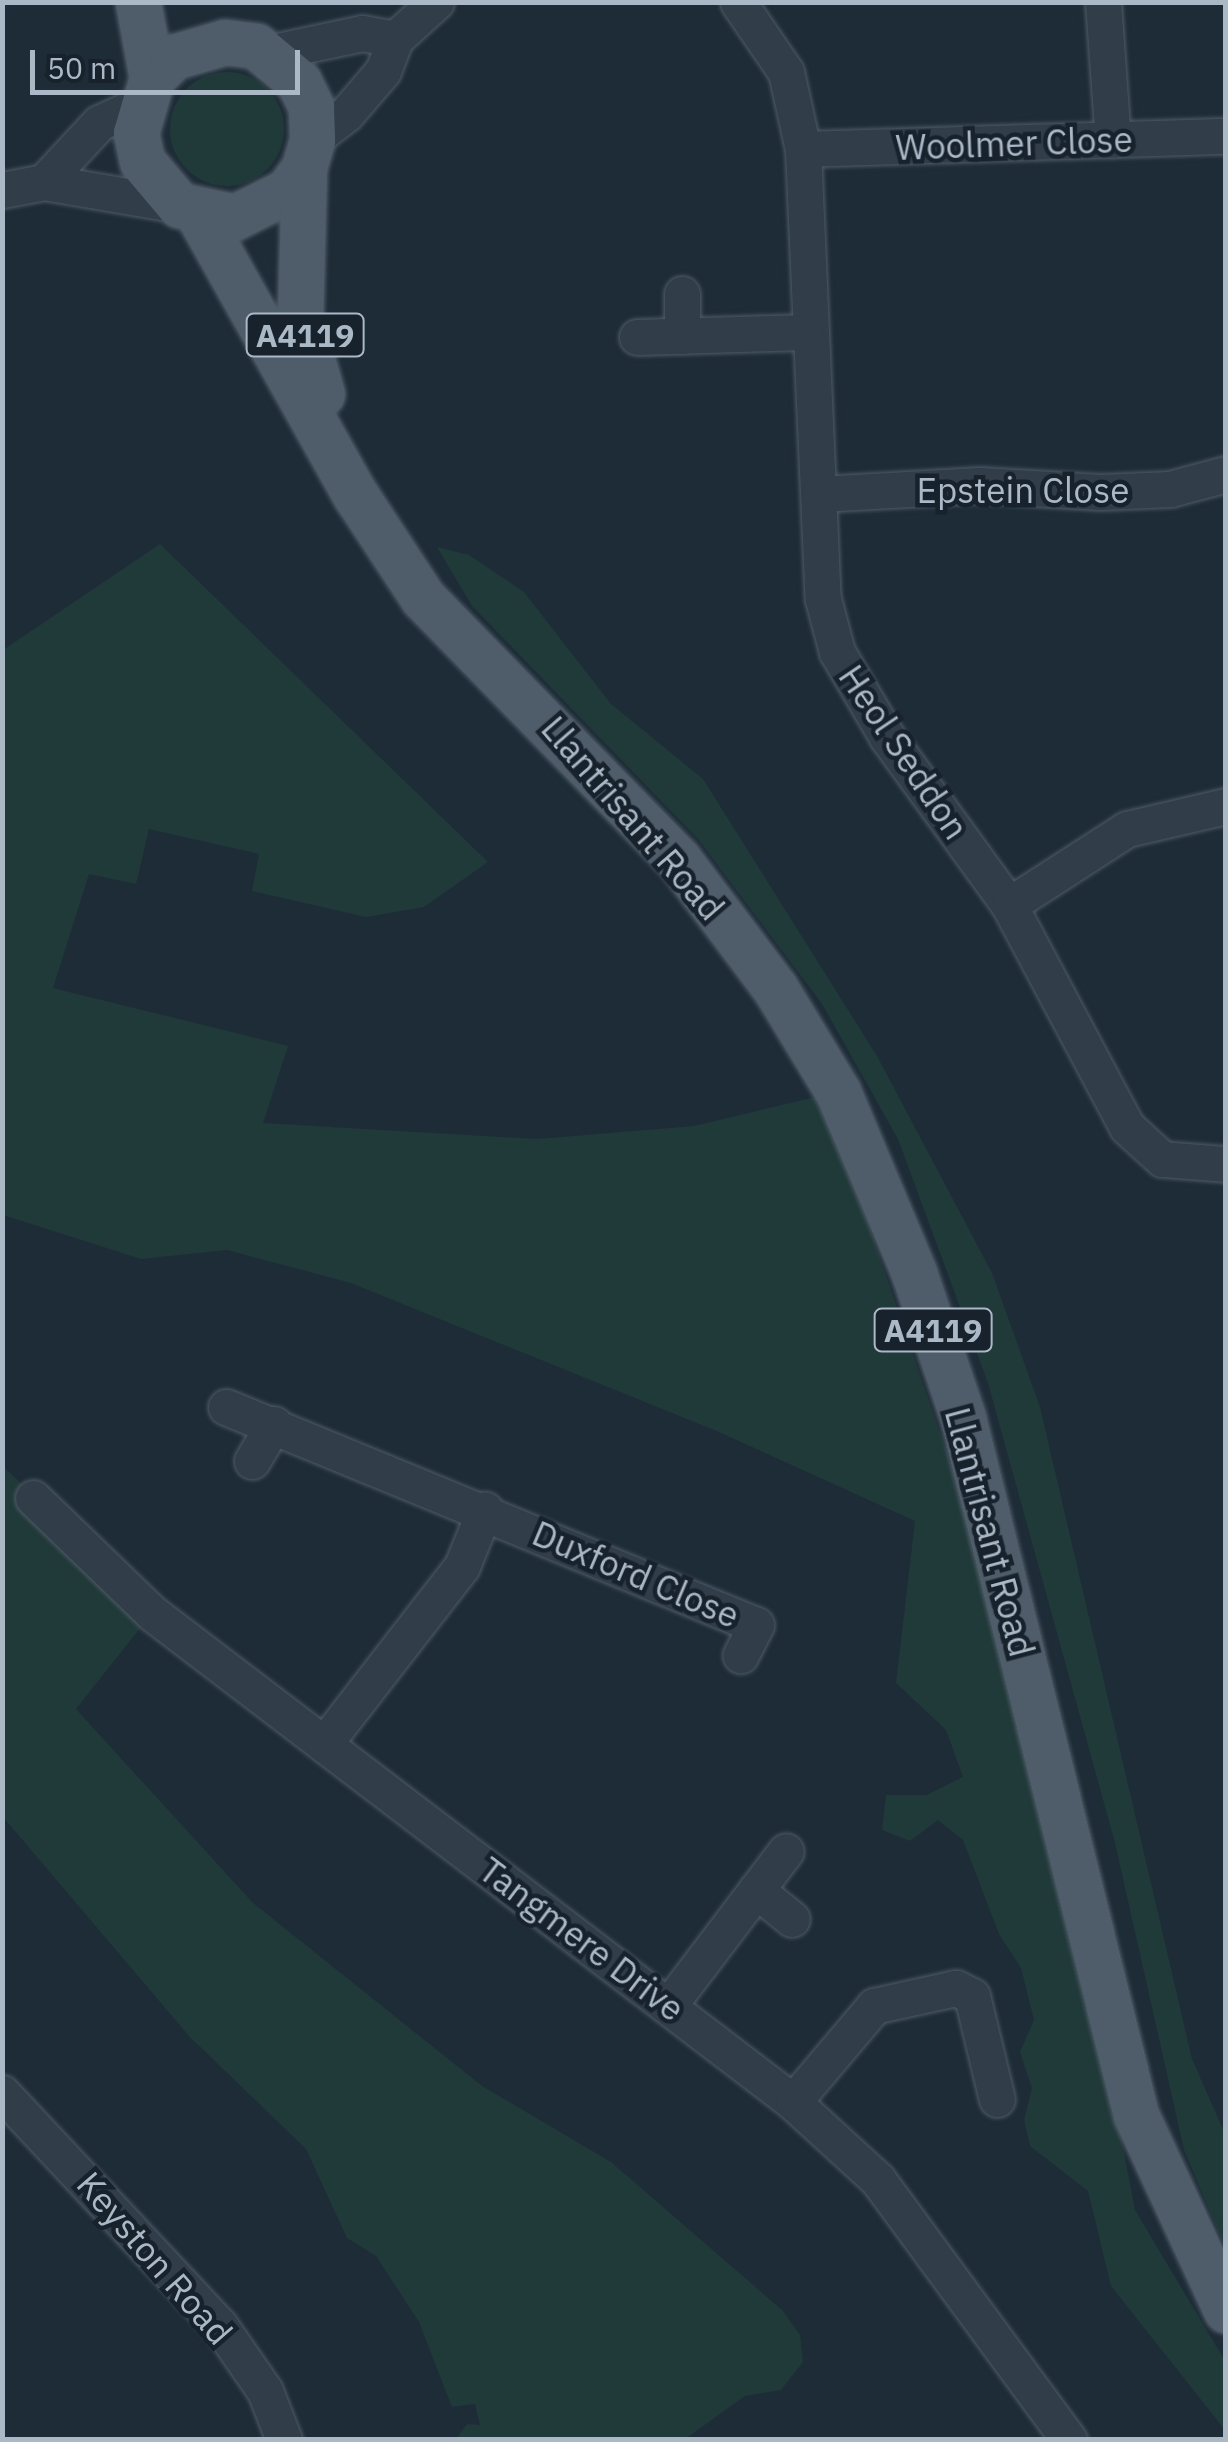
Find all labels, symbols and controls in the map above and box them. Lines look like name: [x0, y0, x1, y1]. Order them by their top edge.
scale bar: [35, 30, 305, 92]
text: 50 m: [47, 48, 116, 87]
street label: Woolmer Close: [895, 118, 1133, 168]
road number: A4119: [245, 308, 365, 362]
street label: Epstein Close: [917, 469, 1129, 511]
street label: Heol Seddon: [830, 657, 978, 847]
street label: Llantrisant Road: [533, 708, 733, 928]
road number: A4119: [873, 1303, 993, 1357]
street label: Llantrisant Road: [937, 1403, 1043, 1661]
street label: Duxford Close: [526, 1512, 746, 1636]
street label: Tangmere Drive: [471, 1848, 693, 2030]
street label: Keyston Road: [69, 2163, 241, 2353]

